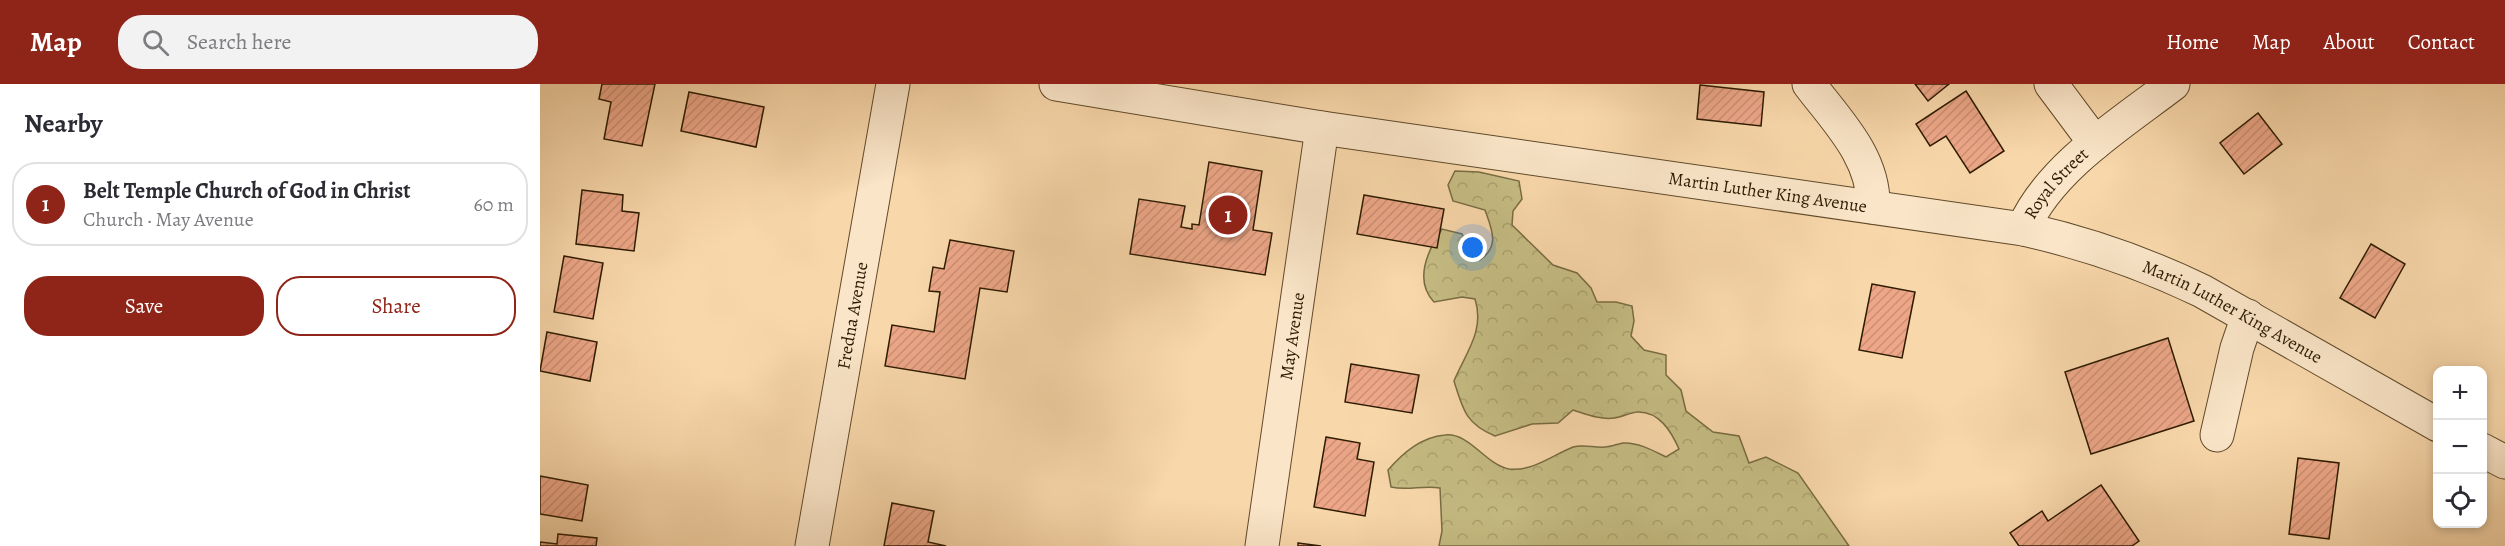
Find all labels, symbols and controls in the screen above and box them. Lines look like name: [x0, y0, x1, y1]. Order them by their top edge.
search box: [118, 15, 538, 69]
text: Map: [30, 23, 82, 61]
icon: search: [139, 26, 172, 59]
text: Search here: [187, 27, 291, 57]
text: Home: [2166, 28, 2219, 56]
text: Map: [2252, 28, 2290, 56]
text: About: [2323, 28, 2375, 56]
text: Contact: [2408, 28, 2475, 56]
text: Nearby: [24, 106, 103, 141]
street label: Royal Street: [2018, 142, 2093, 223]
street label: Martin Luther King Avenue: [1667, 166, 1869, 218]
text: Belt Temple Church of God in Christ: [83, 176, 411, 206]
text: 1: [42, 191, 49, 218]
text: 60 m: [474, 191, 514, 218]
pin: 1: [1208, 192, 1248, 238]
text: Church · May Avenue: [83, 206, 254, 233]
your location: [1458, 233, 1487, 262]
street label: Martin Luther King Avenue: [2139, 254, 2327, 369]
street label: Fredna Avenue: [831, 260, 874, 371]
button: Save: [24, 276, 264, 336]
button: Share: [276, 276, 516, 336]
street label: May Avenue: [1274, 291, 1310, 382]
map controls: [2433, 366, 2487, 528]
button: +: [2433, 366, 2487, 420]
button: −: [2433, 420, 2487, 474]
button: locate: [2433, 474, 2487, 528]

